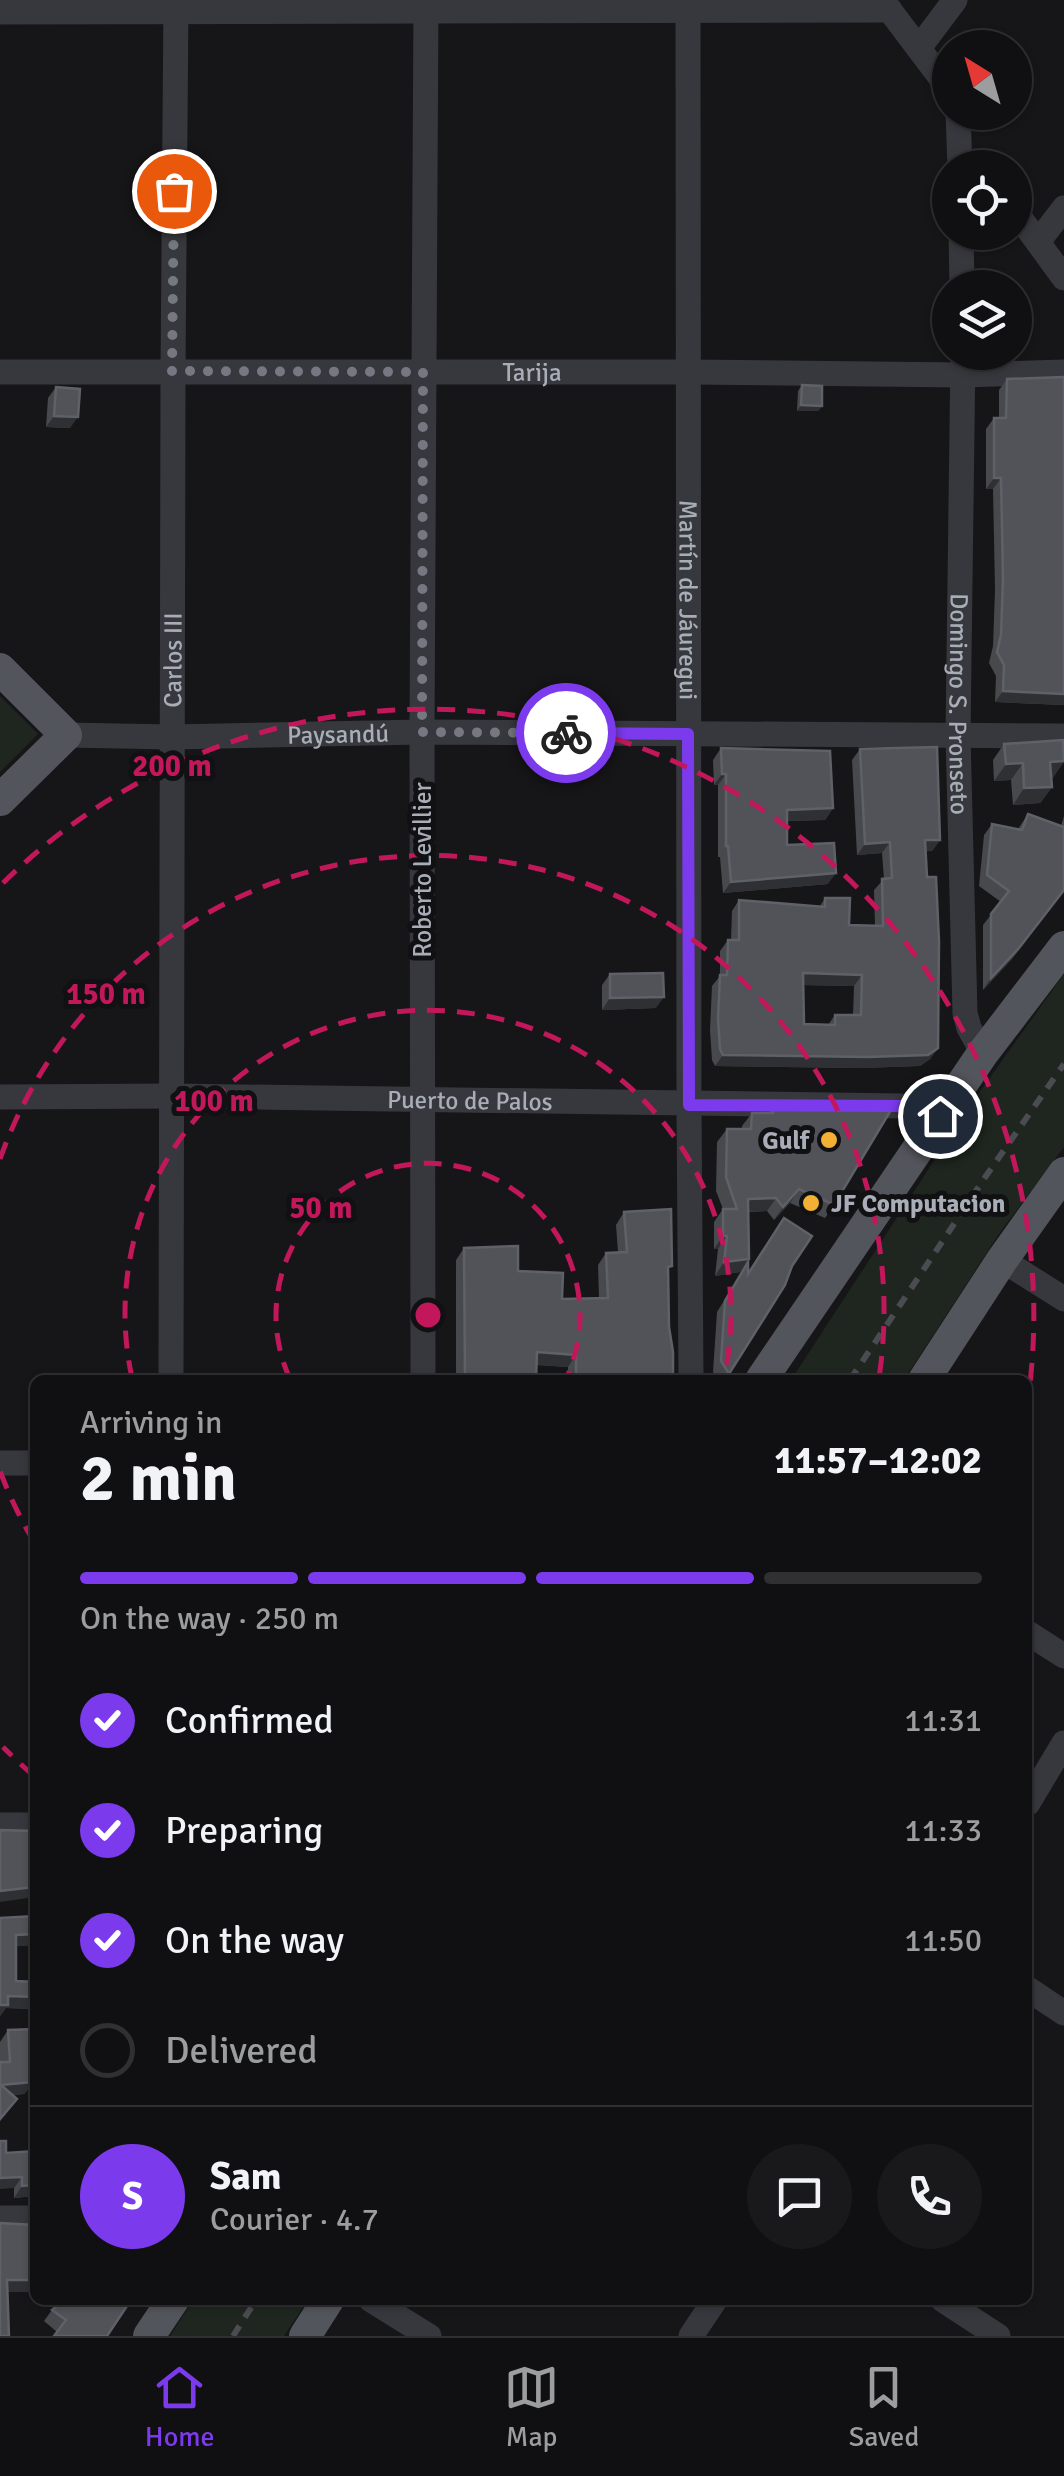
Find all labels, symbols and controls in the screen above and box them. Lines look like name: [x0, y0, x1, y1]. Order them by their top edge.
north arrow: [932, 30, 1032, 130]
map controls: [932, 30, 1032, 370]
pin: [132, 149, 217, 234]
button: locate: [932, 150, 1032, 250]
icon: bag: [147, 164, 202, 219]
button: layers: [932, 270, 1032, 370]
street label: Tarija: [502, 357, 562, 388]
street label: Martín de Jáuregui: [673, 500, 704, 700]
street label: Domingo S. Pronseto: [942, 593, 976, 815]
street label: Carlos III: [157, 612, 188, 708]
courier: [516, 683, 616, 783]
icon: bike: [539, 706, 594, 761]
street label: Paysandú: [287, 717, 389, 750]
text: 200 m: [132, 748, 212, 785]
street label: Roberto Levillier: [407, 782, 438, 958]
text: 150 m: [66, 976, 146, 1013]
pin: [898, 1074, 983, 1159]
text: 100 m: [174, 1083, 254, 1120]
street label: Puerto de Palos: [387, 1083, 553, 1117]
icon: home: [913, 1089, 968, 1144]
place label: Gulf: [762, 1125, 811, 1156]
marker: Gulf: [818, 1129, 840, 1151]
place label: JF Computacion: [831, 1188, 1006, 1219]
text: 50 m: [289, 1190, 353, 1227]
marker: JF Computacion: [800, 1192, 822, 1214]
centre of rings: [410, 1297, 446, 1333]
text: Arriving in: [80, 1403, 222, 1442]
text: 11:57–12:02: [774, 1437, 982, 1484]
text: 2 min: [80, 1439, 237, 1519]
text: On the way · 250 m: [80, 1599, 339, 1638]
icon: check: [80, 1693, 135, 1748]
text: Confirmed: [165, 1697, 334, 1744]
text: 11:31: [904, 1701, 982, 1740]
icon: check: [80, 1803, 135, 1858]
text: Preparing: [165, 1807, 323, 1854]
text: 11:33: [904, 1811, 982, 1850]
icon: check: [80, 1913, 135, 1968]
text: On the way: [165, 1917, 344, 1964]
text: 11:50: [904, 1921, 982, 1960]
text: Delivered: [165, 2027, 318, 2074]
button: chat: [747, 2144, 852, 2249]
button: phone: [877, 2144, 982, 2249]
text: Sam: [210, 2153, 281, 2200]
text: S: [122, 2173, 143, 2220]
text: Courier · 4.7: [210, 2200, 379, 2239]
tab: Home: [145, 2360, 215, 2454]
tab: Map: [504, 2360, 559, 2454]
tab: Saved: [849, 2360, 919, 2454]

